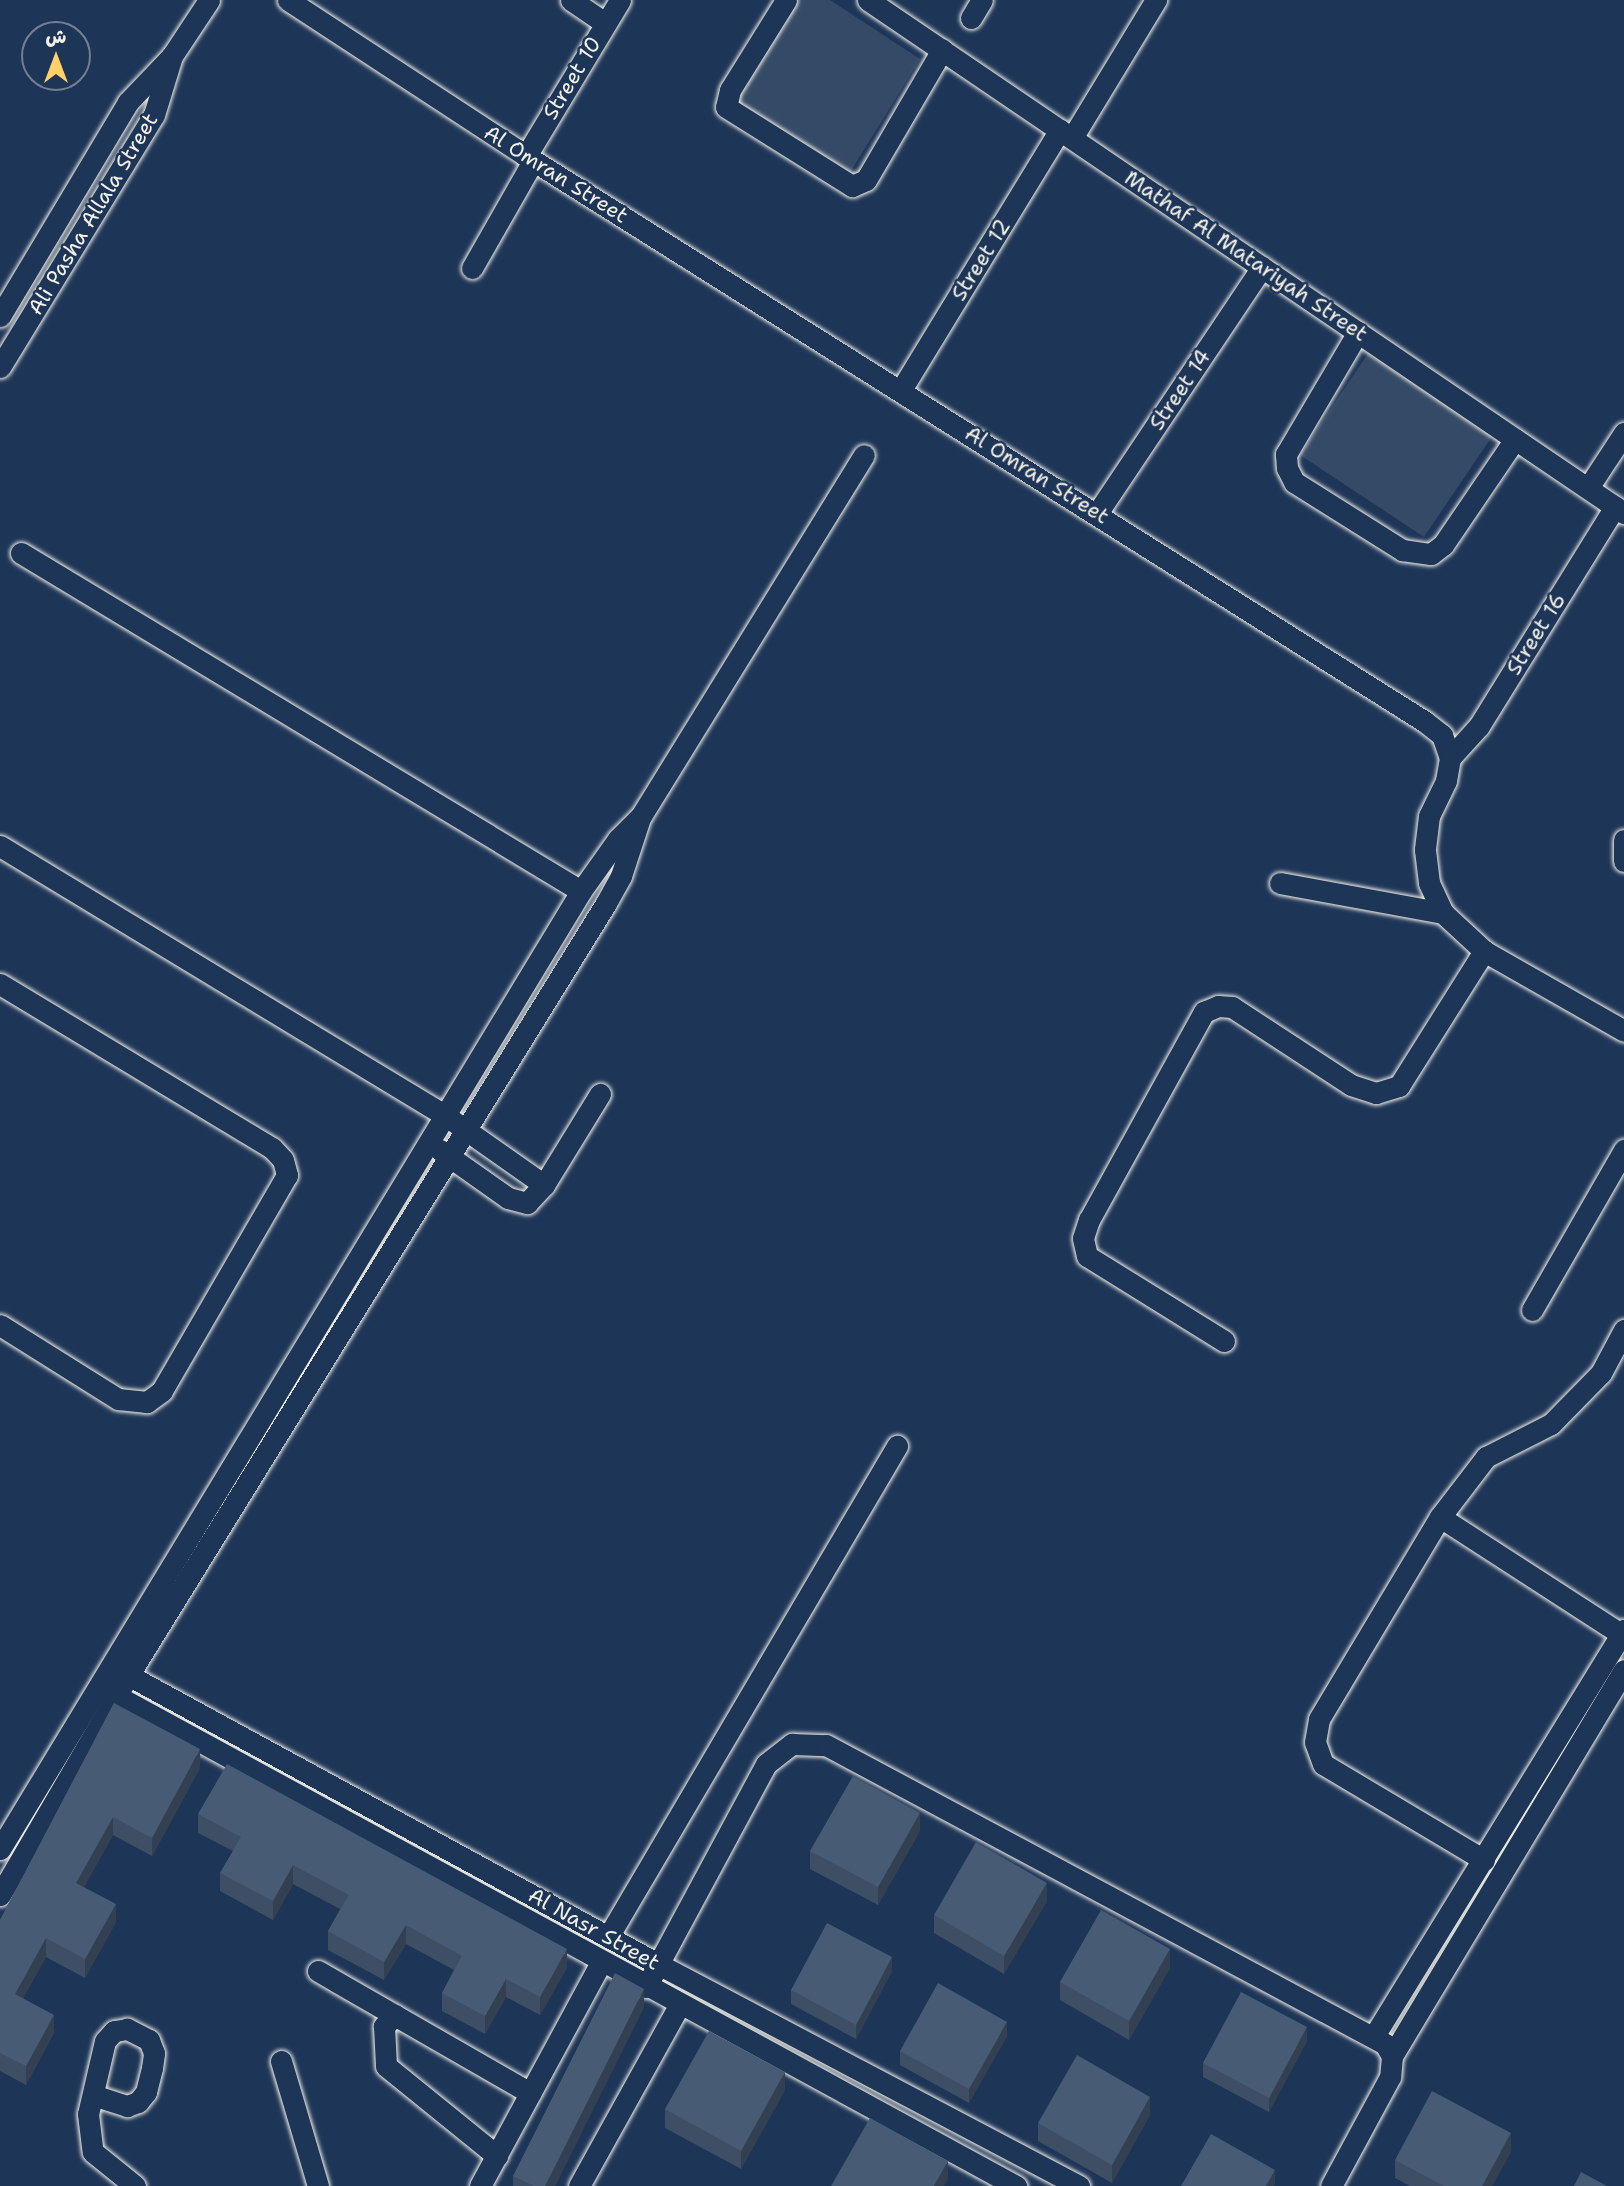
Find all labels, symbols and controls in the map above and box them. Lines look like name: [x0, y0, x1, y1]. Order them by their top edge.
north arrow: [21, 21, 91, 91]
text: ش: [46, 24, 66, 49]
street label: Street 10: [538, 32, 606, 124]
street label: Ali Pasha Allala Street: [23, 109, 163, 319]
street label: Al Omran Street: [479, 120, 633, 228]
street label: Mathaf Al Matariyah Street: [1120, 165, 1372, 347]
street label: Street 12: [946, 215, 1016, 305]
street label: Street 14: [1144, 345, 1216, 435]
street label: Al Omran Street: [960, 421, 1114, 529]
street label: Street 16: [1501, 588, 1571, 680]
street label: Al Nasr Street: [524, 1883, 664, 1975]

